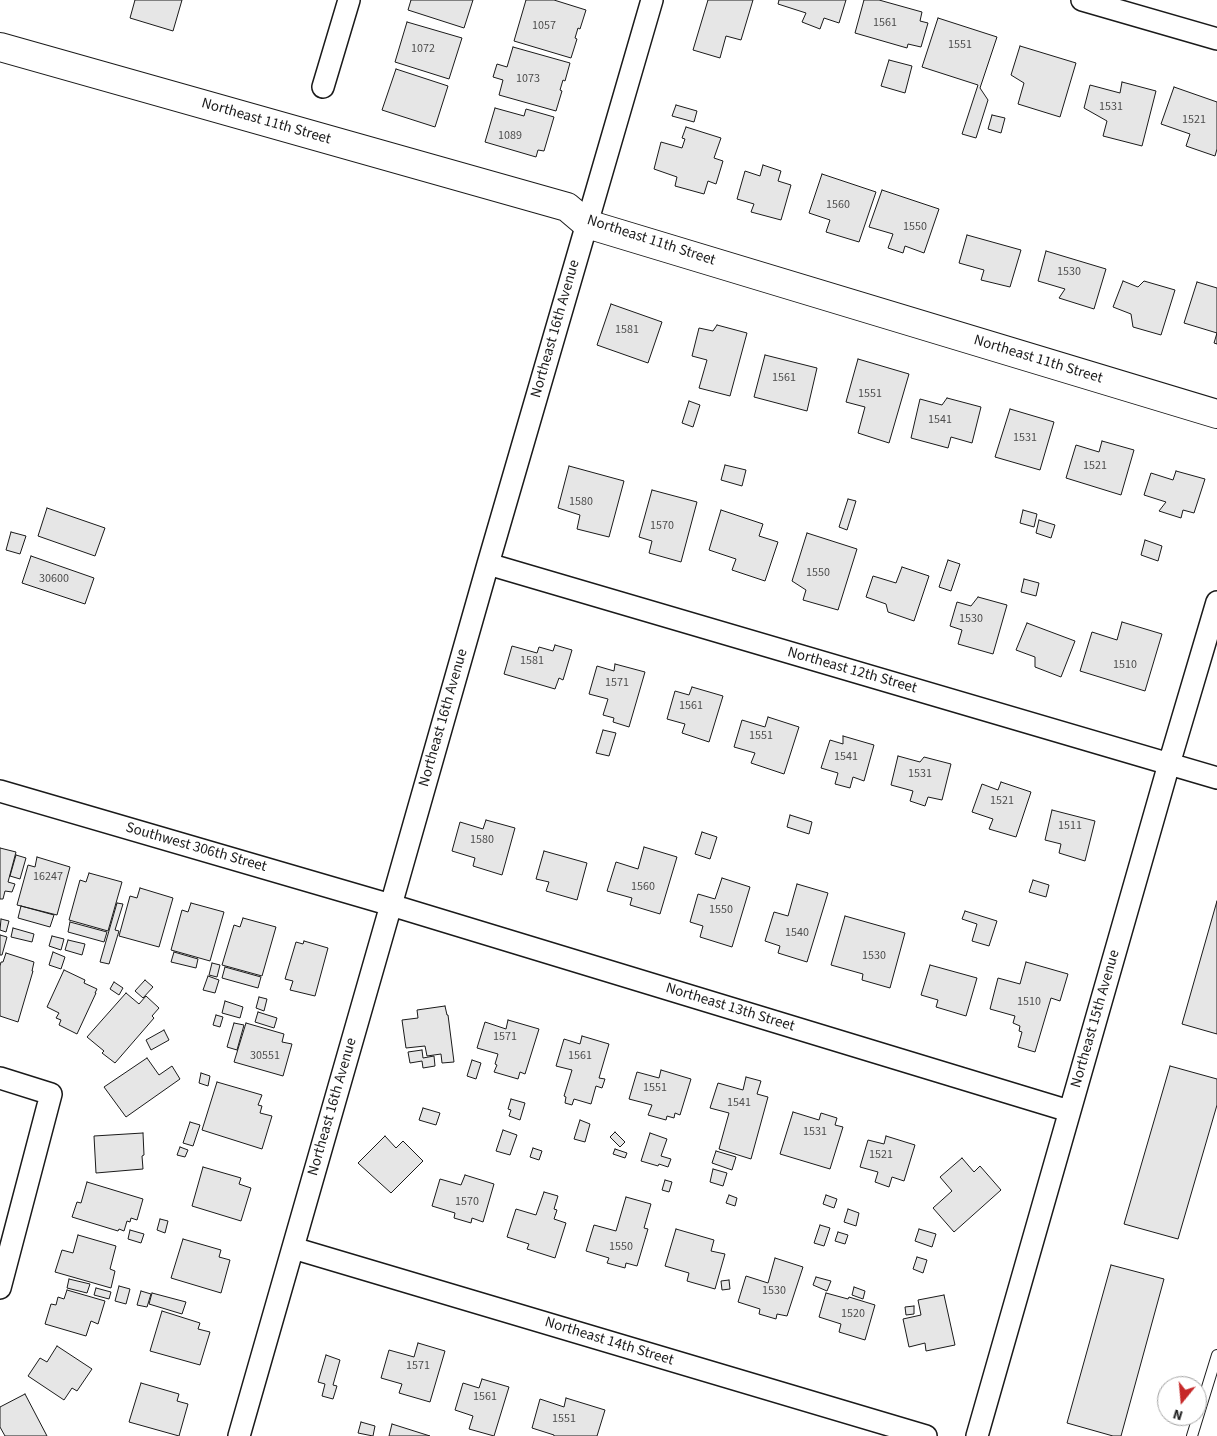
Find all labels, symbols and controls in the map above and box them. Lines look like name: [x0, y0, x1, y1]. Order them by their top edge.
house number: 1561: [873, 16, 897, 30]
house number: 1057: [532, 19, 556, 33]
house number: 1551: [948, 38, 972, 52]
house number: 1072: [411, 42, 435, 56]
house number: 1073: [516, 72, 540, 86]
street label: Northeast 11th Street: [199, 95, 333, 149]
house number: 1531: [1099, 100, 1123, 114]
house number: 1521: [1182, 113, 1206, 127]
house number: 1089: [498, 129, 522, 143]
house number: 1560: [826, 198, 850, 212]
street label: Northeast 11th Street: [585, 212, 717, 270]
house number: 1550: [903, 220, 927, 234]
street label: Northeast 16th Avenue: [528, 258, 584, 400]
house number: 1530: [1057, 265, 1081, 279]
house number: 1581: [615, 323, 639, 337]
street label: Northeast 11th Street: [971, 332, 1105, 388]
house number: 1561: [772, 371, 796, 385]
house number: 1551: [858, 387, 882, 401]
house number: 1541: [928, 413, 952, 427]
house number: 1531: [1013, 431, 1037, 445]
house number: 1521: [1083, 459, 1107, 473]
house number: 1580: [569, 495, 593, 509]
house number: 1570: [650, 519, 674, 533]
house number: 1550: [806, 566, 830, 580]
house number: 30600: [39, 572, 69, 586]
house number: 1530: [959, 612, 983, 626]
street label: Northeast 12th Street: [785, 644, 919, 698]
street label: Northeast 16th Avenue: [416, 647, 472, 789]
house number: 1581: [520, 654, 544, 668]
house number: 1510: [1113, 658, 1137, 672]
house number: 1571: [605, 676, 629, 690]
house number: 1561: [679, 699, 703, 713]
house number: 1551: [749, 729, 773, 743]
house number: 1541: [834, 750, 858, 764]
house number: 1531: [908, 767, 932, 781]
house number: 1521: [990, 794, 1014, 808]
street label: Southwest 306th Street: [123, 819, 269, 877]
house number: 1511: [1058, 819, 1082, 833]
house number: 1580: [470, 833, 494, 847]
house number: 16247: [33, 870, 63, 884]
house number: 1560: [631, 880, 655, 894]
house number: 1550: [709, 903, 733, 917]
house number: 1540: [785, 926, 809, 940]
street label: Northeast 15th Avenue: [1068, 948, 1124, 1090]
house number: 1530: [862, 949, 886, 963]
street label: Northeast 13th Street: [663, 980, 797, 1036]
house number: 1510: [1017, 995, 1041, 1009]
house number: 1571: [493, 1030, 517, 1044]
street label: Northeast 16th Avenue: [305, 1036, 361, 1178]
house number: 30551: [250, 1049, 280, 1063]
house number: 1561: [568, 1049, 592, 1063]
house number: 1551: [643, 1081, 667, 1095]
house number: 1541: [727, 1096, 751, 1110]
house number: 1531: [803, 1125, 827, 1139]
house number: 1521: [869, 1148, 893, 1162]
house number: 1570: [455, 1195, 479, 1209]
house number: 1550: [609, 1240, 633, 1254]
house number: 1530: [762, 1284, 786, 1298]
house number: 1520: [841, 1307, 865, 1321]
street label: Northeast 14th Street: [542, 1314, 676, 1370]
house number: 1571: [406, 1359, 430, 1373]
north arrow: [1157, 1376, 1207, 1426]
house number: 1561: [473, 1390, 497, 1404]
text: N: [1171, 1403, 1185, 1425]
house number: 1551: [552, 1412, 576, 1426]

